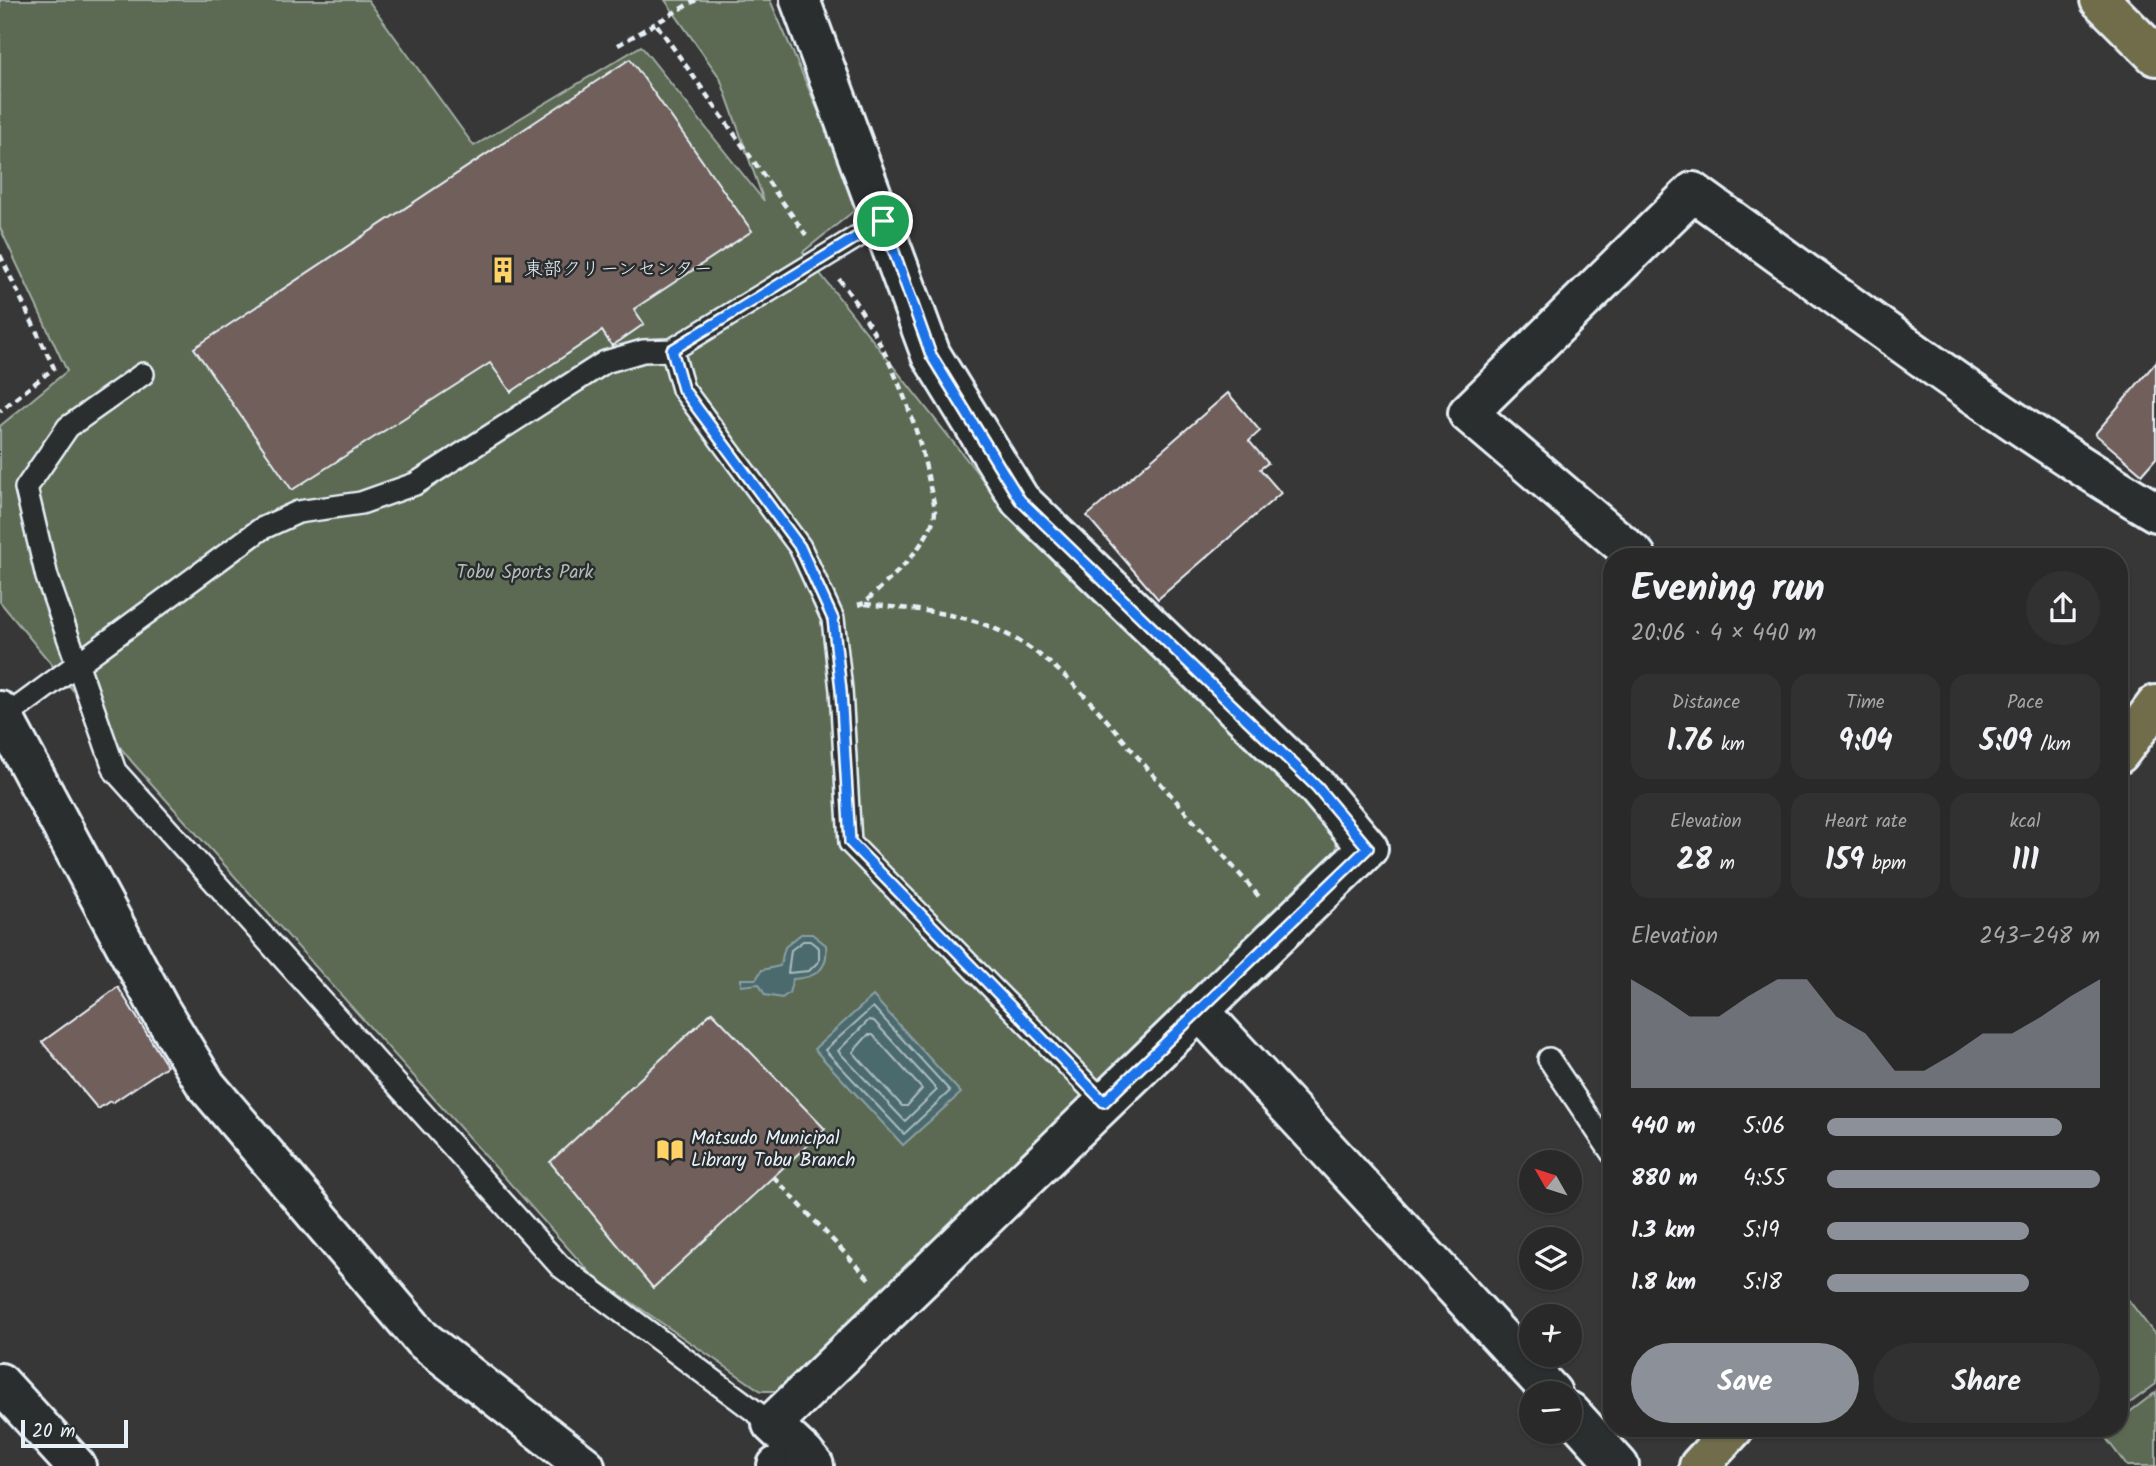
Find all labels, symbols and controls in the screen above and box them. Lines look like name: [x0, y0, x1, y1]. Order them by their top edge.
pin: [853, 191, 913, 251]
icon: arrive: [864, 202, 902, 240]
building icon: 東部クリーンセンター: [488, 255, 518, 285]
place label: 東部クリーンセンター: [524, 255, 712, 285]
park label: Tobu Sports Park: [456, 558, 594, 588]
text: Evening run: [1631, 560, 1825, 620]
button: share: [2026, 571, 2100, 645]
text: 20:06 · 4 × 440 m: [1631, 616, 1816, 652]
text: Distance: [1672, 688, 1740, 718]
text: Time: [1846, 688, 1885, 718]
text: Pace: [2007, 688, 2043, 718]
text: 1.76: [1667, 718, 1713, 766]
text: 9:04: [1838, 718, 1893, 766]
text: 5:09: [1979, 718, 2033, 766]
text: km: [1713, 730, 1745, 760]
text: /km: [2033, 730, 2071, 760]
text: Elevation: [1670, 807, 1742, 837]
text: Heart rate: [1824, 807, 1907, 837]
text: kcal: [2010, 807, 2041, 837]
text: 28: [1677, 837, 1712, 885]
text: 159: [1825, 837, 1864, 885]
text: 111: [2012, 837, 2039, 885]
text: m: [1712, 849, 1735, 879]
text: bpm: [1864, 849, 1906, 879]
text: Elevation: [1631, 919, 1718, 955]
text: 243–248 m: [1979, 919, 2100, 955]
text: 440 m: [1631, 1109, 1696, 1145]
text: 5:06: [1743, 1109, 1785, 1145]
place label: Matsudo Municipal Library Tobu Branch: [691, 1124, 855, 1176]
library icon: Matsudo Municipal Library Tobu Branch: [655, 1135, 685, 1165]
north arrow: [1519, 1150, 1582, 1213]
map controls: [1519, 1150, 1582, 1444]
text: 880 m: [1631, 1161, 1698, 1197]
text: 4:55: [1743, 1161, 1786, 1197]
text: 1.3 km: [1631, 1213, 1695, 1249]
text: 5:19: [1743, 1213, 1779, 1249]
button: layers: [1519, 1227, 1582, 1290]
text: 1.8 km: [1631, 1265, 1696, 1301]
text: 5:18: [1743, 1265, 1782, 1301]
button: +: [1519, 1304, 1582, 1367]
button: Save: [1631, 1343, 1859, 1423]
button: Share: [1873, 1343, 2100, 1423]
button: −: [1519, 1381, 1582, 1444]
scale bar: [21, 1417, 128, 1449]
text: 20 m: [32, 1417, 75, 1447]

